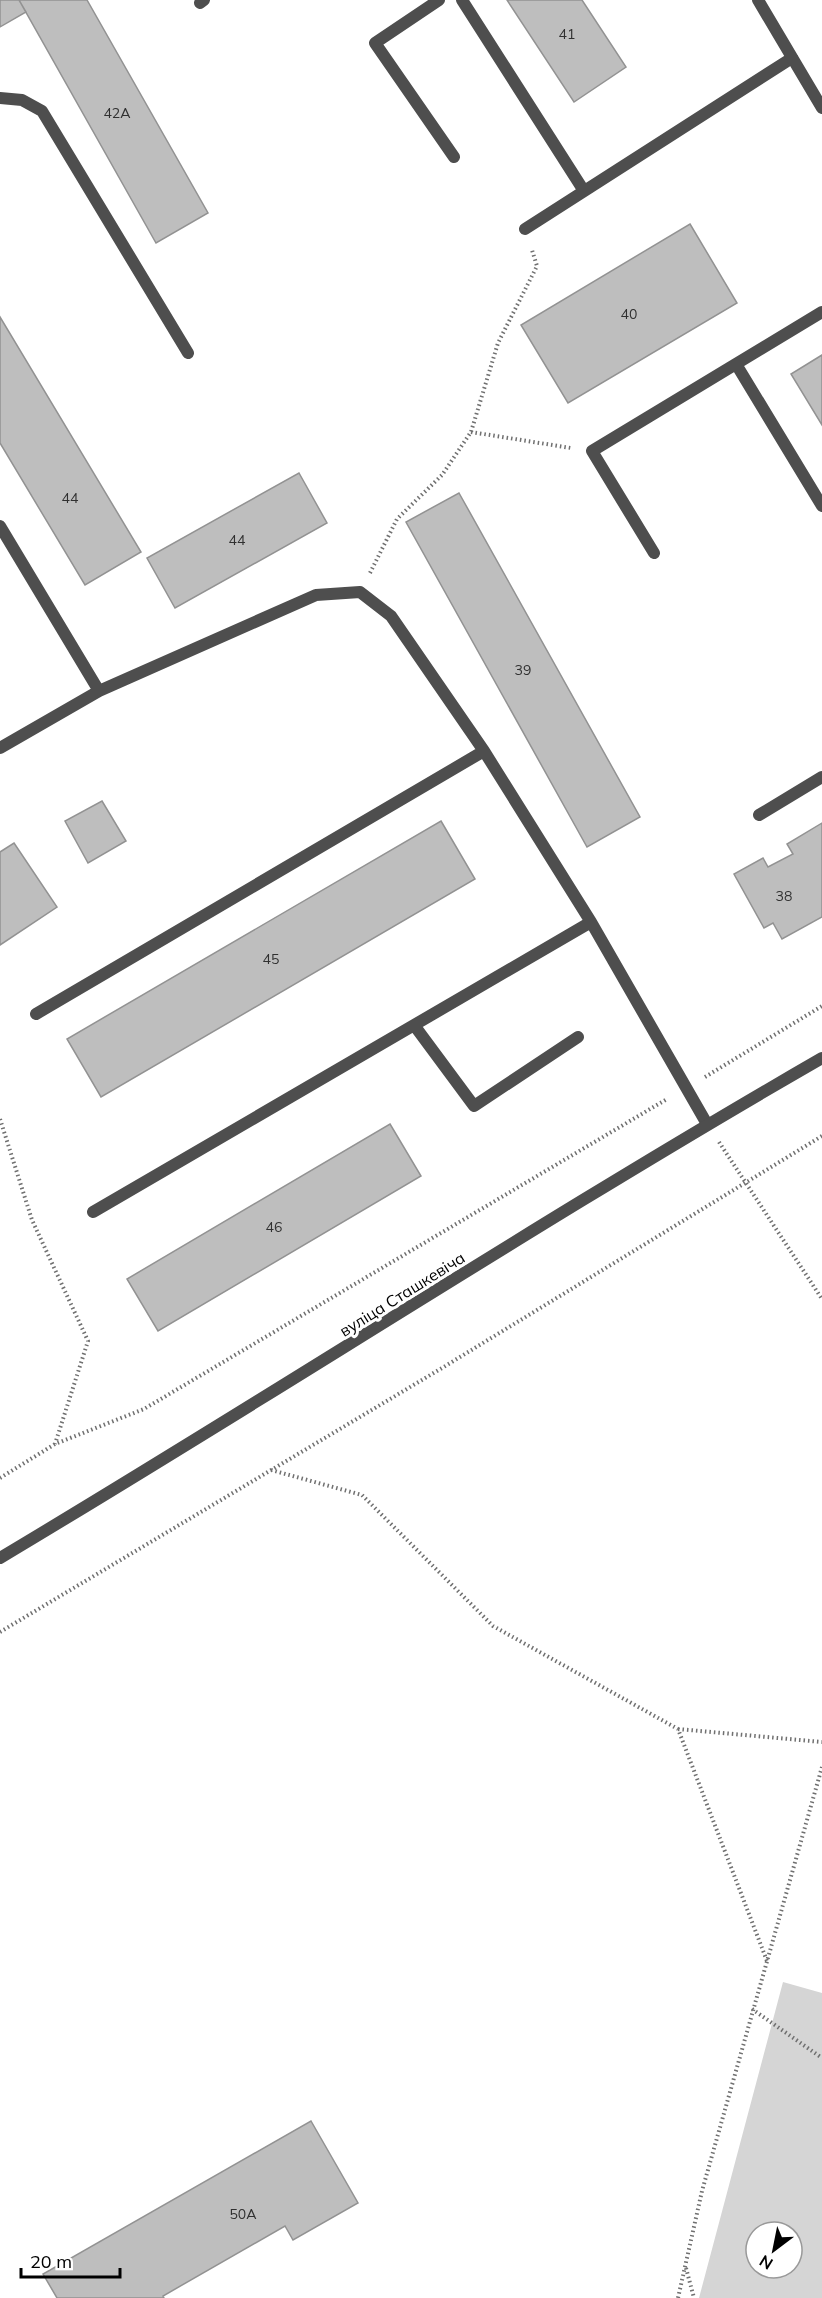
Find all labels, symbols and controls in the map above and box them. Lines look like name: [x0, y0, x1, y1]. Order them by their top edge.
house number: 41: [559, 25, 575, 43]
house number: 42А: [103, 104, 131, 122]
house number: 40: [621, 305, 637, 323]
house number: 44: [62, 489, 79, 507]
house number: 44: [229, 531, 246, 549]
house number: 39: [515, 661, 531, 679]
house number: 38: [776, 887, 792, 905]
house number: 45: [263, 950, 279, 968]
house number: 46: [266, 1218, 282, 1236]
street label: вуліца Сташкевіча: [335, 1247, 469, 1341]
house number: 50А: [229, 2205, 257, 2223]
north arrow: [744, 2220, 804, 2280]
scale bar: [21, 2241, 120, 2279]
text: 20 m: [30, 2250, 72, 2273]
text: N: [756, 2251, 776, 2274]

